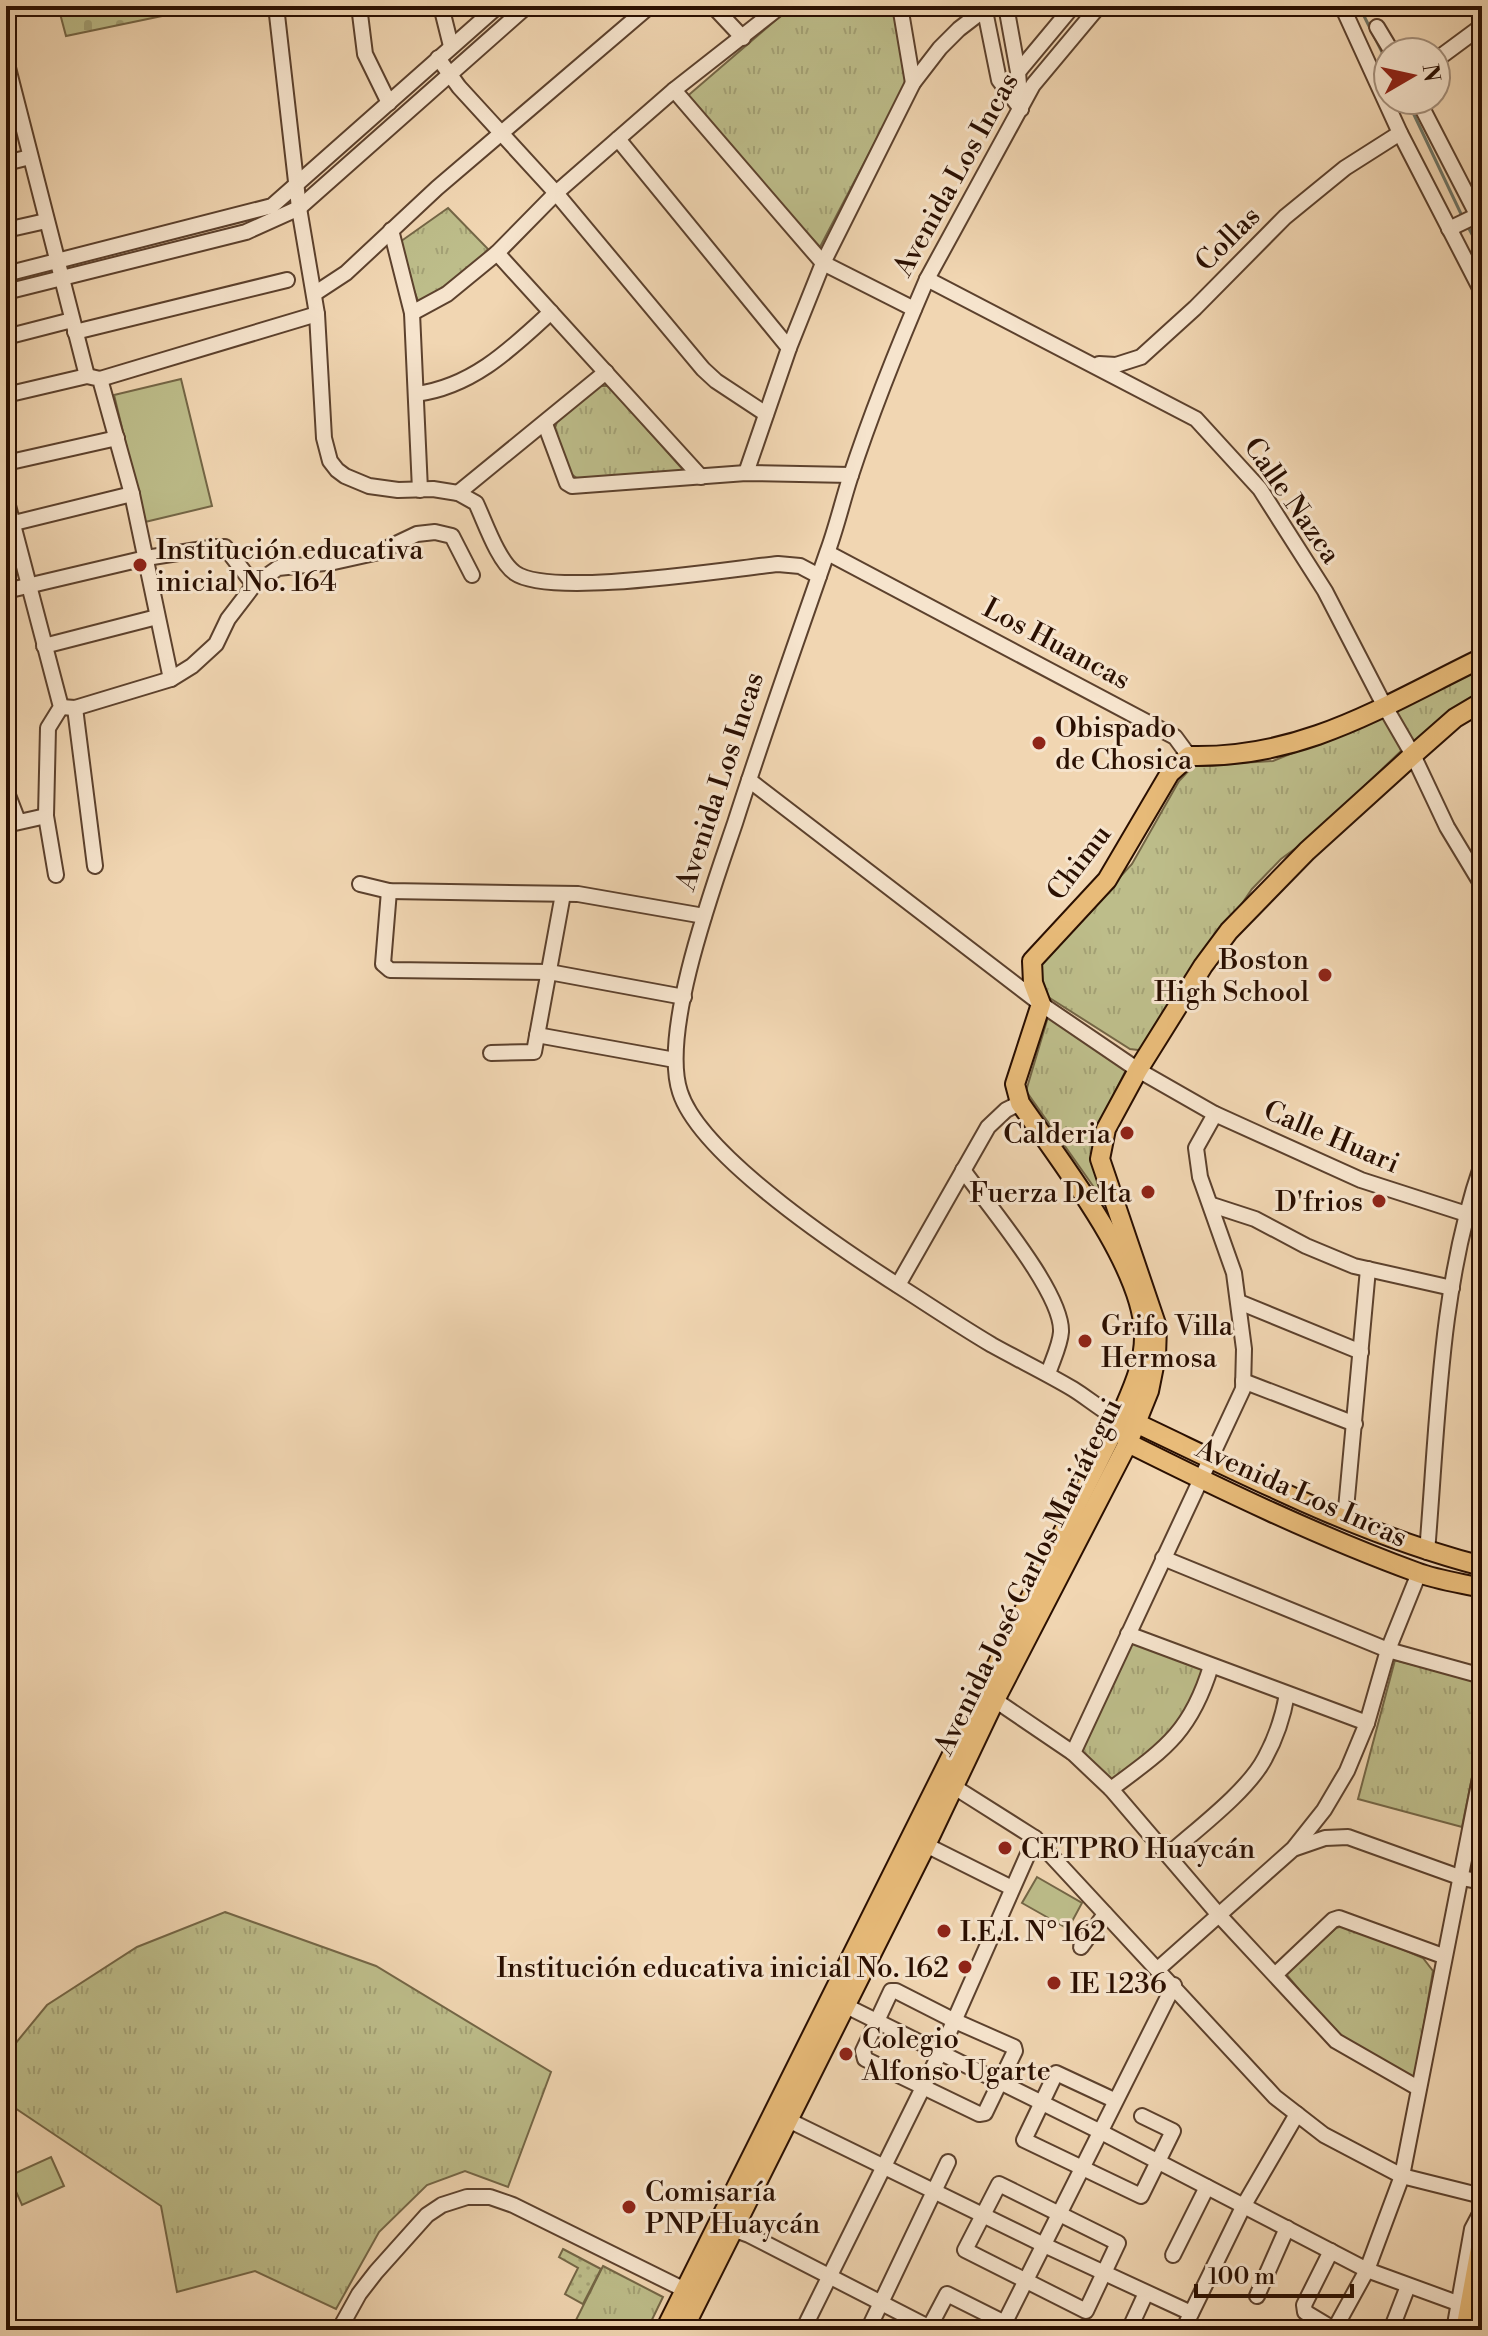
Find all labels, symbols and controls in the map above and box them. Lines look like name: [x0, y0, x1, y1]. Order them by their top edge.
north arrow: [1372, 36, 1452, 116]
text: N: [1416, 62, 1445, 84]
street label: Avenida Los Incas: [885, 67, 1027, 284]
street label: Collas: [1188, 199, 1268, 279]
street label: Calle Nazca: [1236, 431, 1349, 571]
place label: Institución educativa inicial No. 164: [156, 533, 424, 600]
marker: Institución educativa inicial No. 164: [131, 556, 149, 574]
street label: Los Huancas: [977, 591, 1136, 698]
street label: Avenida Los Incas: [668, 668, 772, 896]
place label: Obispado de Chosica: [1055, 711, 1193, 778]
marker: Obispado de Chosica: [1030, 734, 1048, 752]
street label: Chimu: [1039, 818, 1119, 908]
place label: Boston High School: [1154, 943, 1309, 1010]
marker: Boston High School: [1316, 966, 1334, 984]
street label: Calle Huari: [1258, 1093, 1405, 1182]
place label: Calderia: [1003, 1117, 1112, 1152]
marker: Calderia: [1118, 1124, 1136, 1142]
place label: Fuerza Delta: [970, 1176, 1133, 1211]
marker: Fuerza Delta: [1139, 1183, 1157, 1201]
place label: D'frios: [1275, 1185, 1363, 1220]
marker: D'frios: [1370, 1192, 1388, 1210]
place label: Grifo Villa Hermosa: [1101, 1309, 1234, 1376]
marker: Grifo Villa Hermosa: [1076, 1332, 1094, 1350]
street label: Avenida José Carlos Mariátegui: [926, 1392, 1130, 1762]
street label: Avenida Los Incas: [1189, 1431, 1412, 1556]
place label: CETPRO Huaycán: [1021, 1832, 1256, 1867]
marker: CETPRO Huaycán: [996, 1839, 1014, 1857]
place label: I.E.I. N° 162: [960, 1915, 1106, 1950]
marker: I.E.I. N° 162: [935, 1922, 953, 1940]
place label: Institución educativa inicial No. 162: [496, 1951, 949, 1986]
marker: Institución educativa inicial No. 162: [956, 1958, 974, 1976]
place label: IE 1236: [1070, 1967, 1167, 2002]
marker: IE 1236: [1045, 1974, 1063, 1992]
place label: Colegio Alfonso Ugarte: [861, 2022, 1051, 2089]
marker: Colegio Alfonso Ugarte: [837, 2045, 855, 2063]
place label: Comisaría PNP Huaycán: [645, 2175, 820, 2242]
marker: Comisaría PNP Huaycán: [620, 2198, 638, 2216]
scale bar: [1196, 2248, 1352, 2298]
text: 100 m: [1208, 2262, 1275, 2292]

